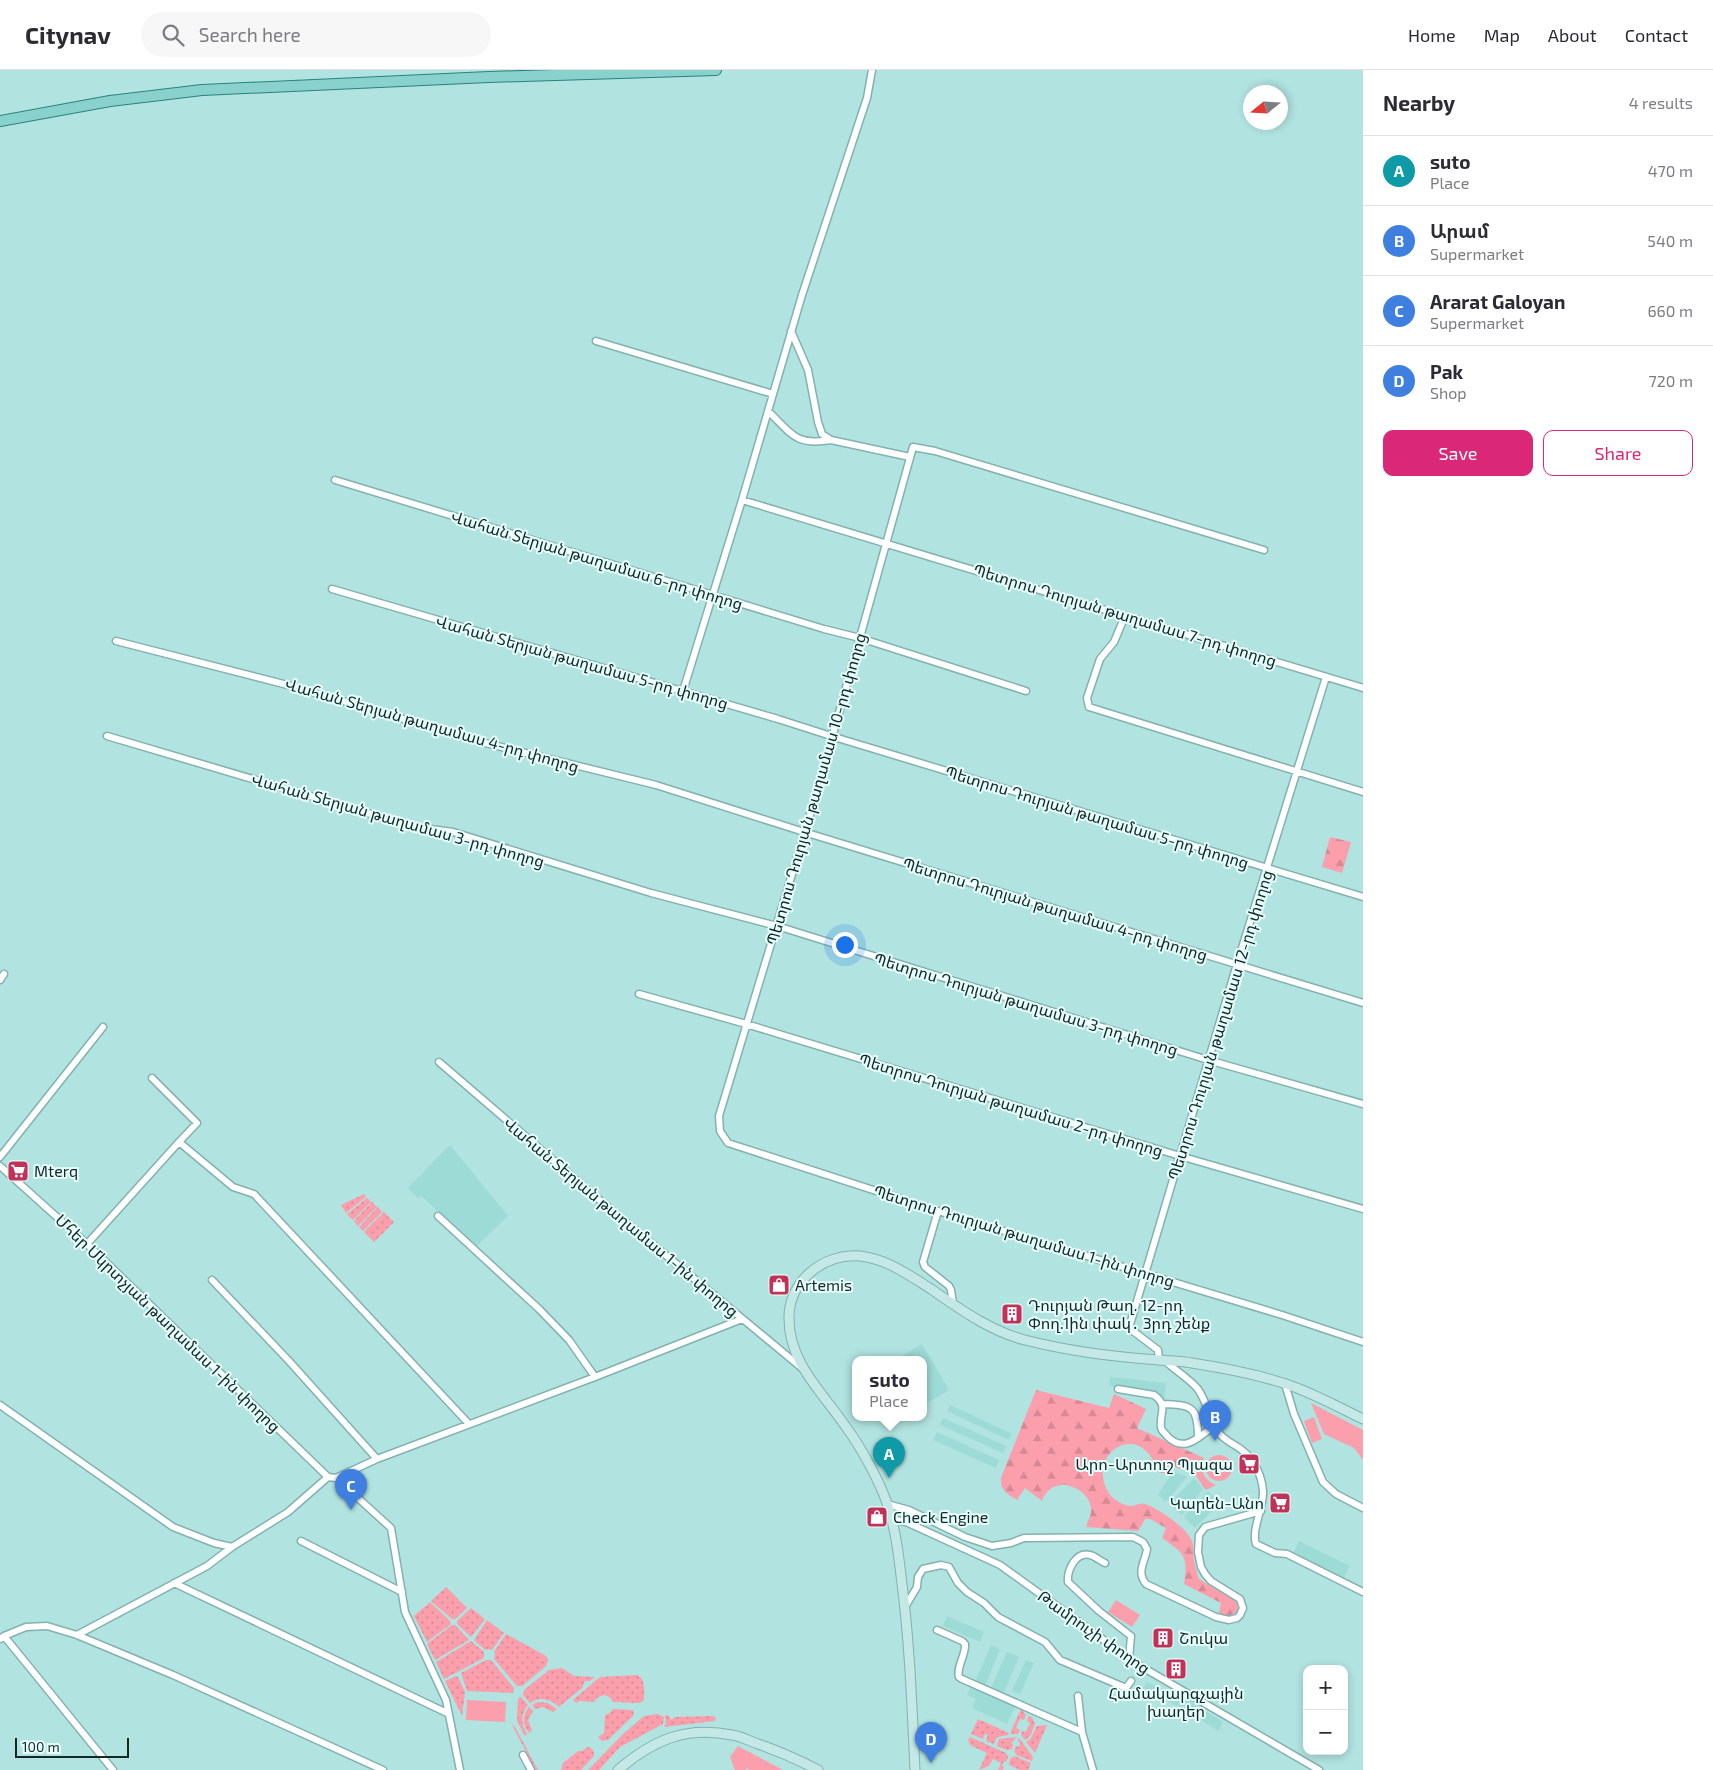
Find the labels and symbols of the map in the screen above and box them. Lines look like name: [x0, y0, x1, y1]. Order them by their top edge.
north arrow: [1243, 85, 1288, 130]
street label: Վահան Տերյան թաղամաս 6-րդ փողոց: [449, 506, 745, 614]
street label: Պետրոս Դուրյան թաղամաս 7-րդ փողոց: [971, 559, 1279, 671]
street label: Վահան Տերյան թաղամաս 5-րդ փողոց: [433, 611, 731, 713]
street label: Պետրոս Դուրյան թաղամաս 10-րդ փողոց: [762, 630, 870, 948]
street label: Վահան Տերյան թաղամաս 4-րդ փողոց: [283, 673, 581, 777]
street label: Պետրոս Դուրյան թաղամաս 5-րդ փողոց: [943, 761, 1251, 873]
street label: Վահան Տերյան թաղամաս 3-րդ փողոց: [249, 768, 547, 872]
street label: Պետրոս Դուրյան թաղամաս 4-րդ փողոց: [900, 853, 1210, 965]
street label: Պետրոս Դուրյան թաղամաս 12-րդ փողոց: [1163, 867, 1277, 1183]
your location: [832, 932, 858, 958]
street label: Պետրոս Դուրյան թաղամաս 3-րդ փողոց: [871, 948, 1181, 1060]
street label: Պետրոս Դուրյան թաղամաս 2-րդ փողոց: [856, 1049, 1166, 1161]
street label: Վահան Տերյան թաղամաս 1-ին փողոց: [499, 1113, 743, 1321]
supermarket icon: Mterq: [6, 1159, 30, 1183]
place label: Mterq: [34, 1161, 78, 1180]
street label: Պետրոս Դուրյան թաղամաս 1-ին փողոց: [871, 1181, 1177, 1291]
street label: Մհեր Մկրտչյան թաղամաս 1-ին փողոց: [51, 1210, 285, 1436]
shop icon: Artemis: [767, 1273, 791, 1297]
place label: Artemis: [795, 1275, 852, 1294]
place label: Դուրյան Թաղ. 12-րդ Փող.1ին փակ․ 3րդ շենք: [1028, 1295, 1210, 1333]
building icon: Դուրյան Թաղ. 12-րդ Փող.1ին փակ․ 3րդ շենք: [1000, 1302, 1024, 1326]
pin: B: [1199, 1400, 1231, 1441]
pin: A: [873, 1437, 905, 1478]
supermarket icon: Արո-Արտուշ Պլազա: [1237, 1452, 1261, 1476]
place label: Արո-Արտուշ Պլազա: [1075, 1454, 1233, 1474]
pin: C: [335, 1469, 367, 1510]
supermarket icon: Կարեն-Անո: [1268, 1491, 1292, 1515]
place label: Կարեն-Անո: [1170, 1493, 1264, 1513]
shop icon: Check Engine: [865, 1505, 889, 1529]
place label: Check Engine: [893, 1507, 988, 1526]
street label: Թամրուչի փողոց: [1034, 1586, 1154, 1678]
building icon: Շուկա: [1151, 1626, 1175, 1650]
place label: Շուկա: [1179, 1628, 1228, 1648]
building icon: Համակարգչային խաղեր: [1164, 1657, 1188, 1681]
place label: Համակարգչային խաղեր: [1108, 1683, 1244, 1721]
pin: D: [915, 1722, 947, 1763]
scale bar: [15, 1735, 129, 1758]

